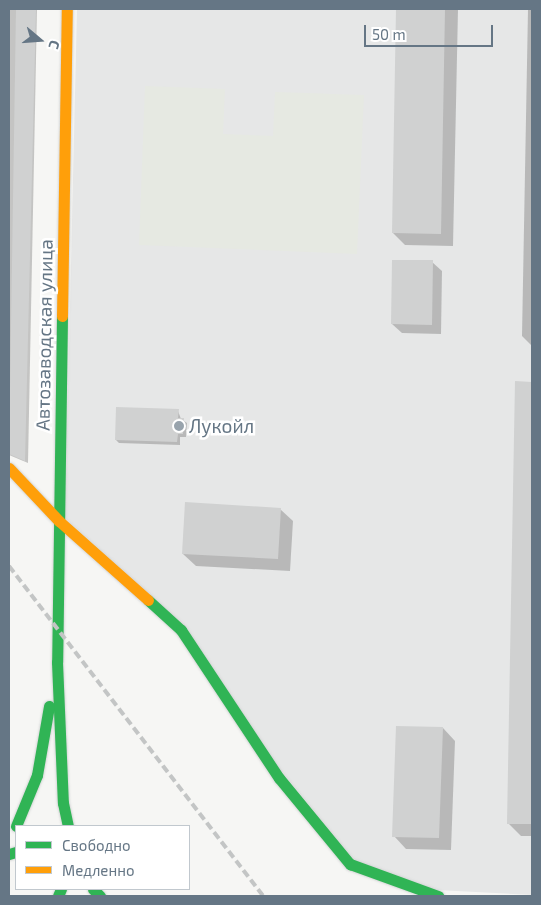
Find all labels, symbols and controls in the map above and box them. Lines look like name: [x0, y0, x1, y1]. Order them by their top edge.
north arrow: [15, 15, 65, 65]
scale bar: [366, 15, 495, 47]
text: 50 m: [372, 25, 406, 43]
text: С: [45, 38, 64, 51]
street label: Автозаводская улица: [31, 239, 57, 431]
place label: Лукойл: [189, 415, 254, 437]
marker: Лукойл: [173, 420, 185, 432]
legend: [15, 825, 190, 890]
text: Свободно: [62, 836, 131, 854]
text: Медленно: [62, 861, 135, 879]

